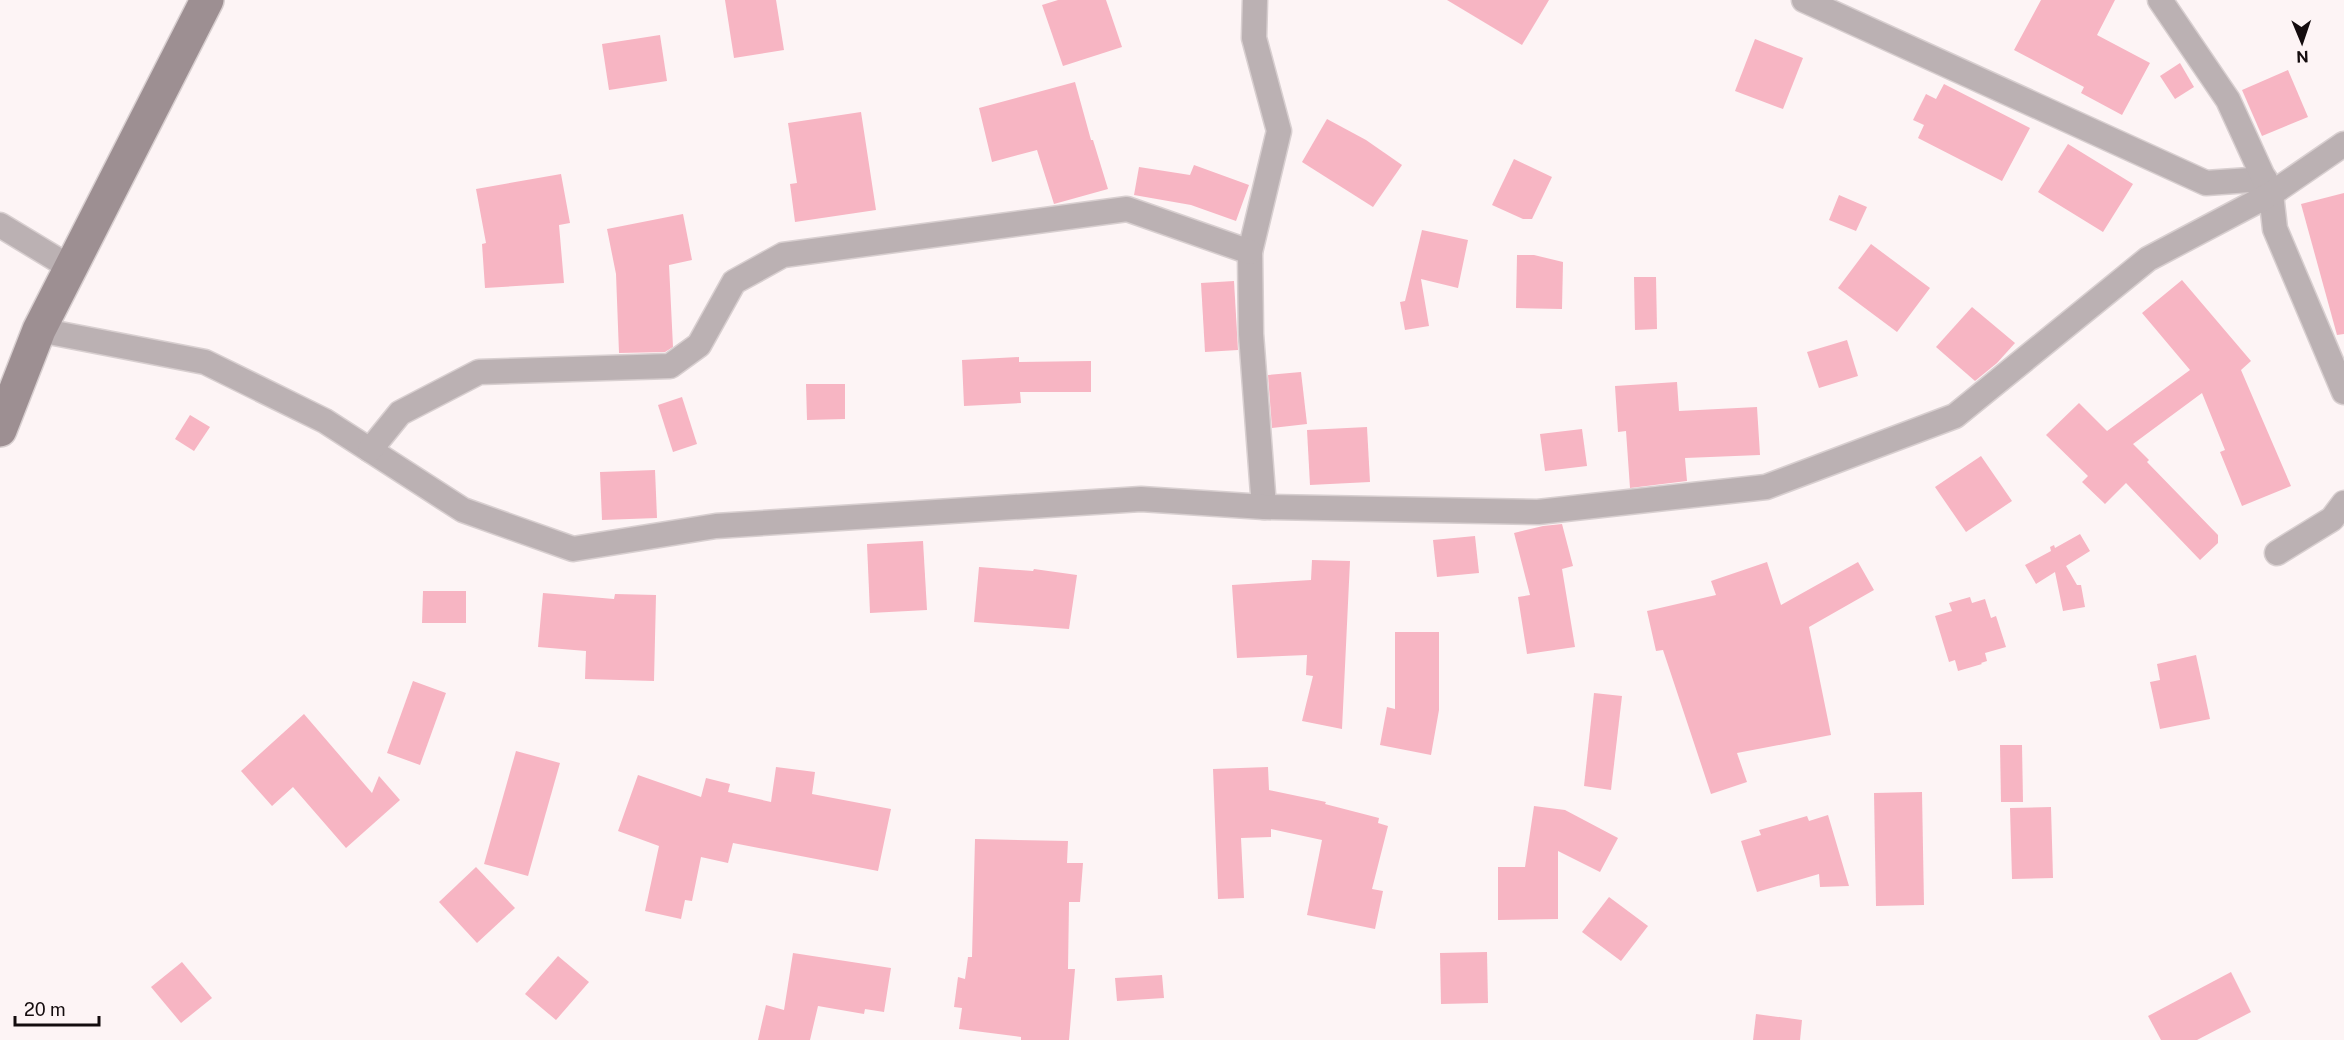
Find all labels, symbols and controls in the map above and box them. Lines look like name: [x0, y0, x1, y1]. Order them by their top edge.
north arrow: [2272, 12, 2332, 72]
text: N: [2296, 47, 2309, 66]
scale bar: [15, 989, 99, 1027]
text: 20 m: [24, 999, 66, 1020]

